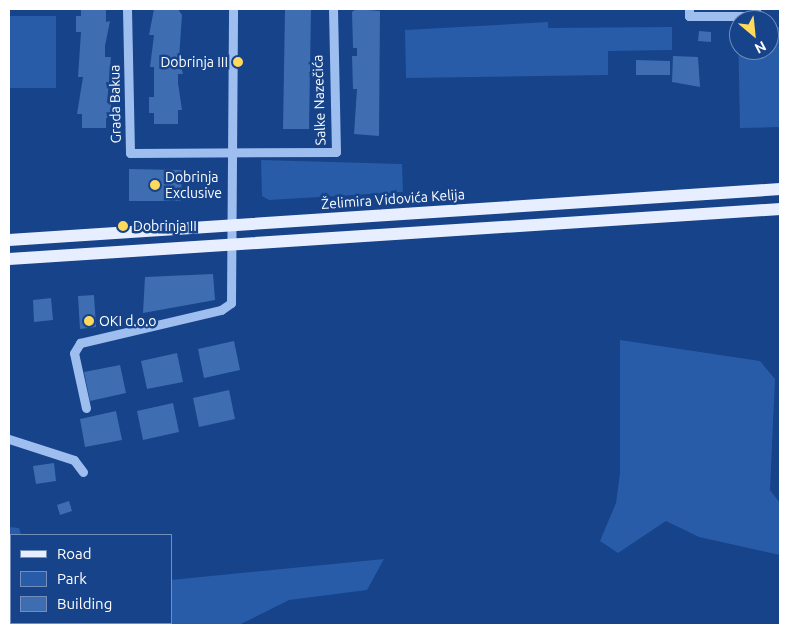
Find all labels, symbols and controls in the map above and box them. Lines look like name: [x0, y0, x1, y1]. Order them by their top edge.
north arrow: [729, 10, 779, 60]
text: N: [752, 38, 769, 57]
place label: Dobrinja III: [160, 54, 228, 70]
street label: Salke Nazečića: [309, 54, 329, 146]
marker: Dobrinja III: [232, 56, 244, 68]
street label: Grada Bakua: [106, 65, 124, 143]
place label: Dobrinja Exclusive: [165, 169, 222, 202]
marker: Dobrinja Exclusive: [149, 179, 161, 191]
street label: Želimira Vidovića Kelija: [321, 186, 465, 212]
place label: Dobrinja II: [133, 218, 197, 234]
marker: Dobrinja II: [117, 220, 129, 232]
place label: OKI d.o.o: [99, 313, 157, 329]
marker: OKI d.o.o: [83, 315, 95, 327]
legend: [10, 534, 172, 624]
text: Road: [57, 545, 92, 562]
text: Park: [57, 570, 87, 587]
text: Building: [57, 595, 112, 612]

